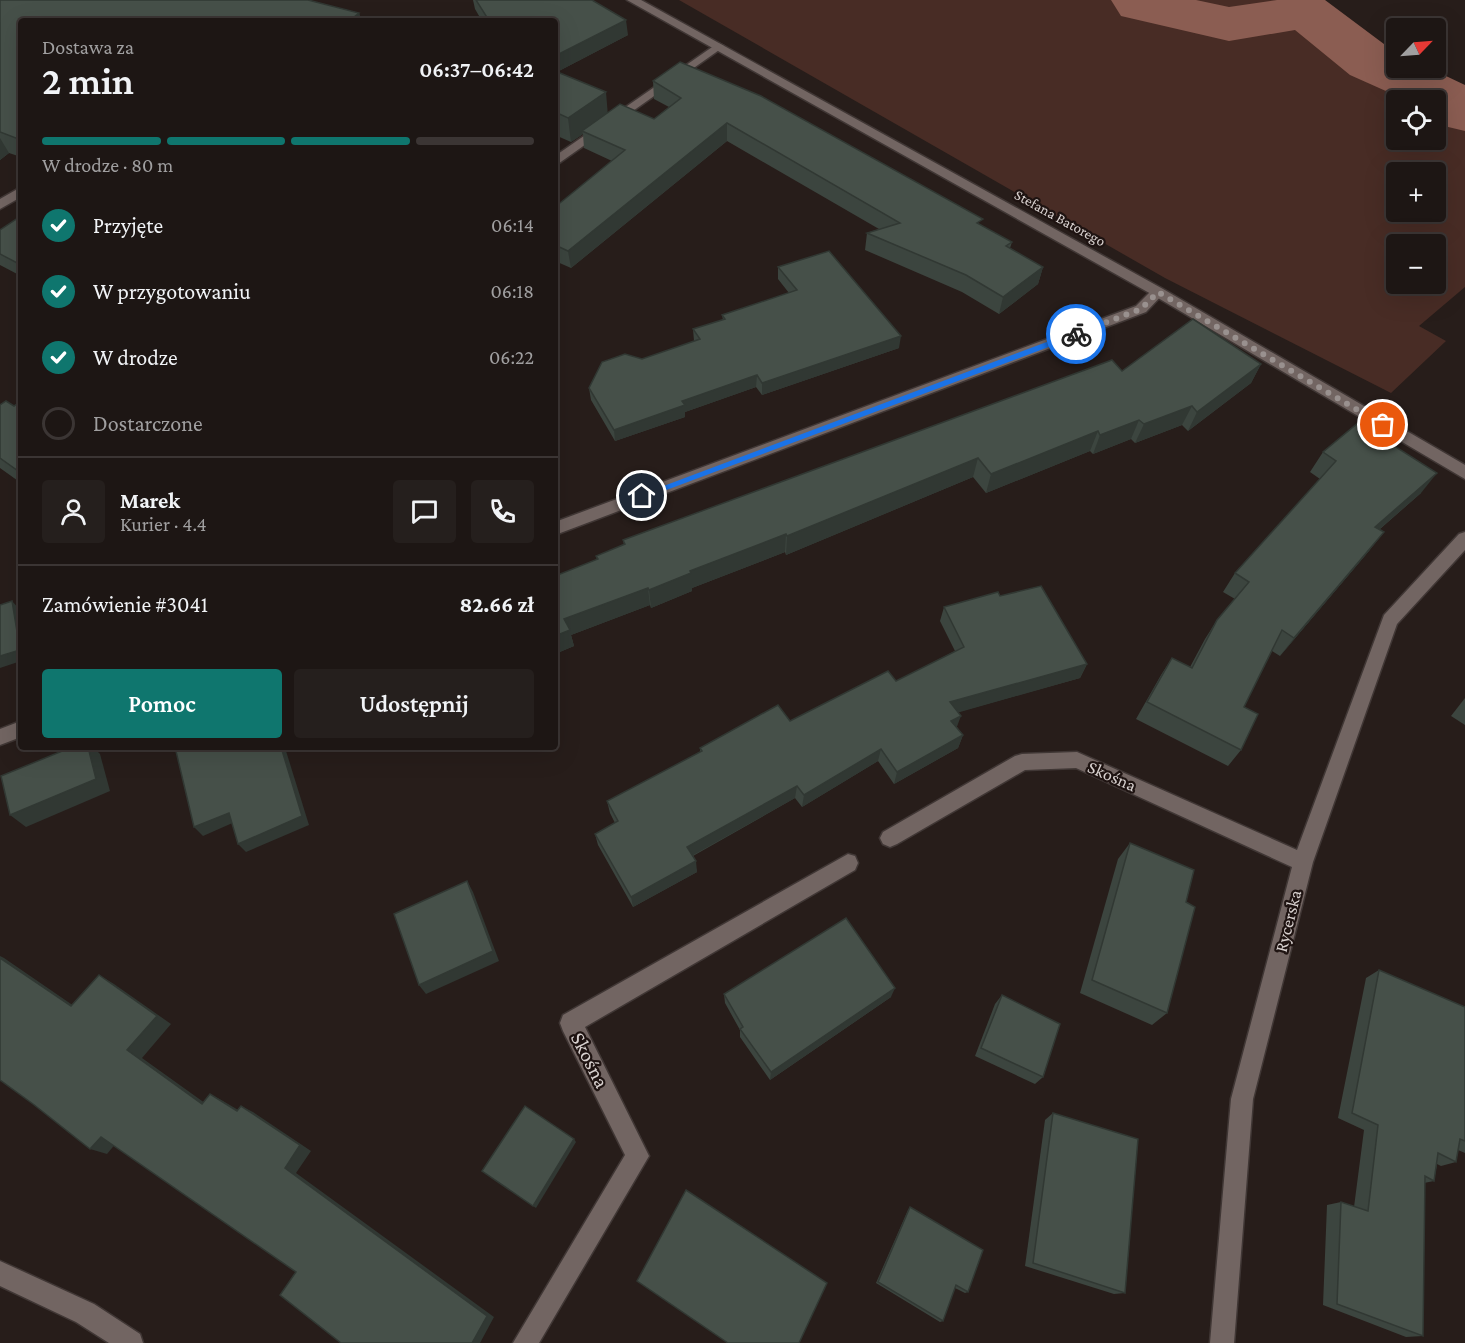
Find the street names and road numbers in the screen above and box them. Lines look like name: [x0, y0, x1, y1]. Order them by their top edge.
street label: Stefana Batorego: [1011, 186, 1108, 250]
street label: Skośna: [1085, 757, 1139, 795]
street label: Rycerska: [1271, 888, 1305, 954]
street label: Skośna: [566, 1028, 614, 1092]

